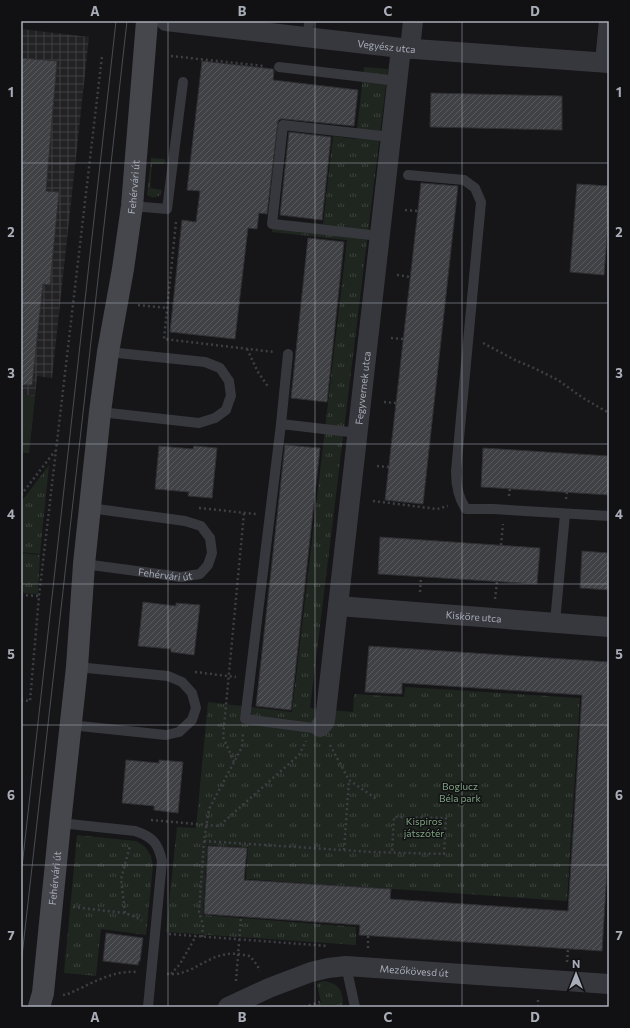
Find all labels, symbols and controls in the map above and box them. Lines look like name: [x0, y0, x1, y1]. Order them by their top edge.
text: A: [90, 3, 100, 19]
text: B: [238, 3, 247, 19]
text: C: [384, 3, 393, 19]
text: D: [530, 3, 540, 19]
street label: Vegyész utca: [357, 37, 416, 55]
text: 1: [8, 84, 14, 100]
text: 1: [616, 84, 622, 100]
street label: Fehérvári út: [125, 159, 142, 215]
text: 2: [7, 224, 15, 240]
text: 2: [615, 224, 623, 240]
street label: Fegyvernek utca: [353, 351, 373, 425]
text: 3: [7, 365, 15, 381]
text: 3: [615, 365, 623, 381]
text: 4: [7, 506, 15, 522]
text: 4: [615, 506, 623, 522]
street label: Fehérvári út: [138, 565, 193, 583]
street label: Kisköre utca: [445, 608, 502, 625]
text: 5: [7, 646, 15, 662]
text: 5: [615, 646, 623, 662]
park label: Boglucz Béla park: [439, 780, 482, 804]
text: 6: [7, 787, 15, 803]
text: 6: [615, 787, 623, 803]
park label: Kispiros játszótér: [404, 815, 444, 839]
street label: Fehérvári út: [46, 851, 63, 906]
text: 7: [7, 927, 15, 943]
text: 7: [615, 927, 623, 943]
north arrow: [556, 954, 596, 994]
text: N: [572, 957, 580, 970]
street label: Mezőkövesd út: [379, 962, 449, 979]
text: A: [90, 1009, 100, 1025]
text: B: [238, 1009, 247, 1025]
text: C: [384, 1009, 393, 1025]
text: D: [530, 1009, 540, 1025]

